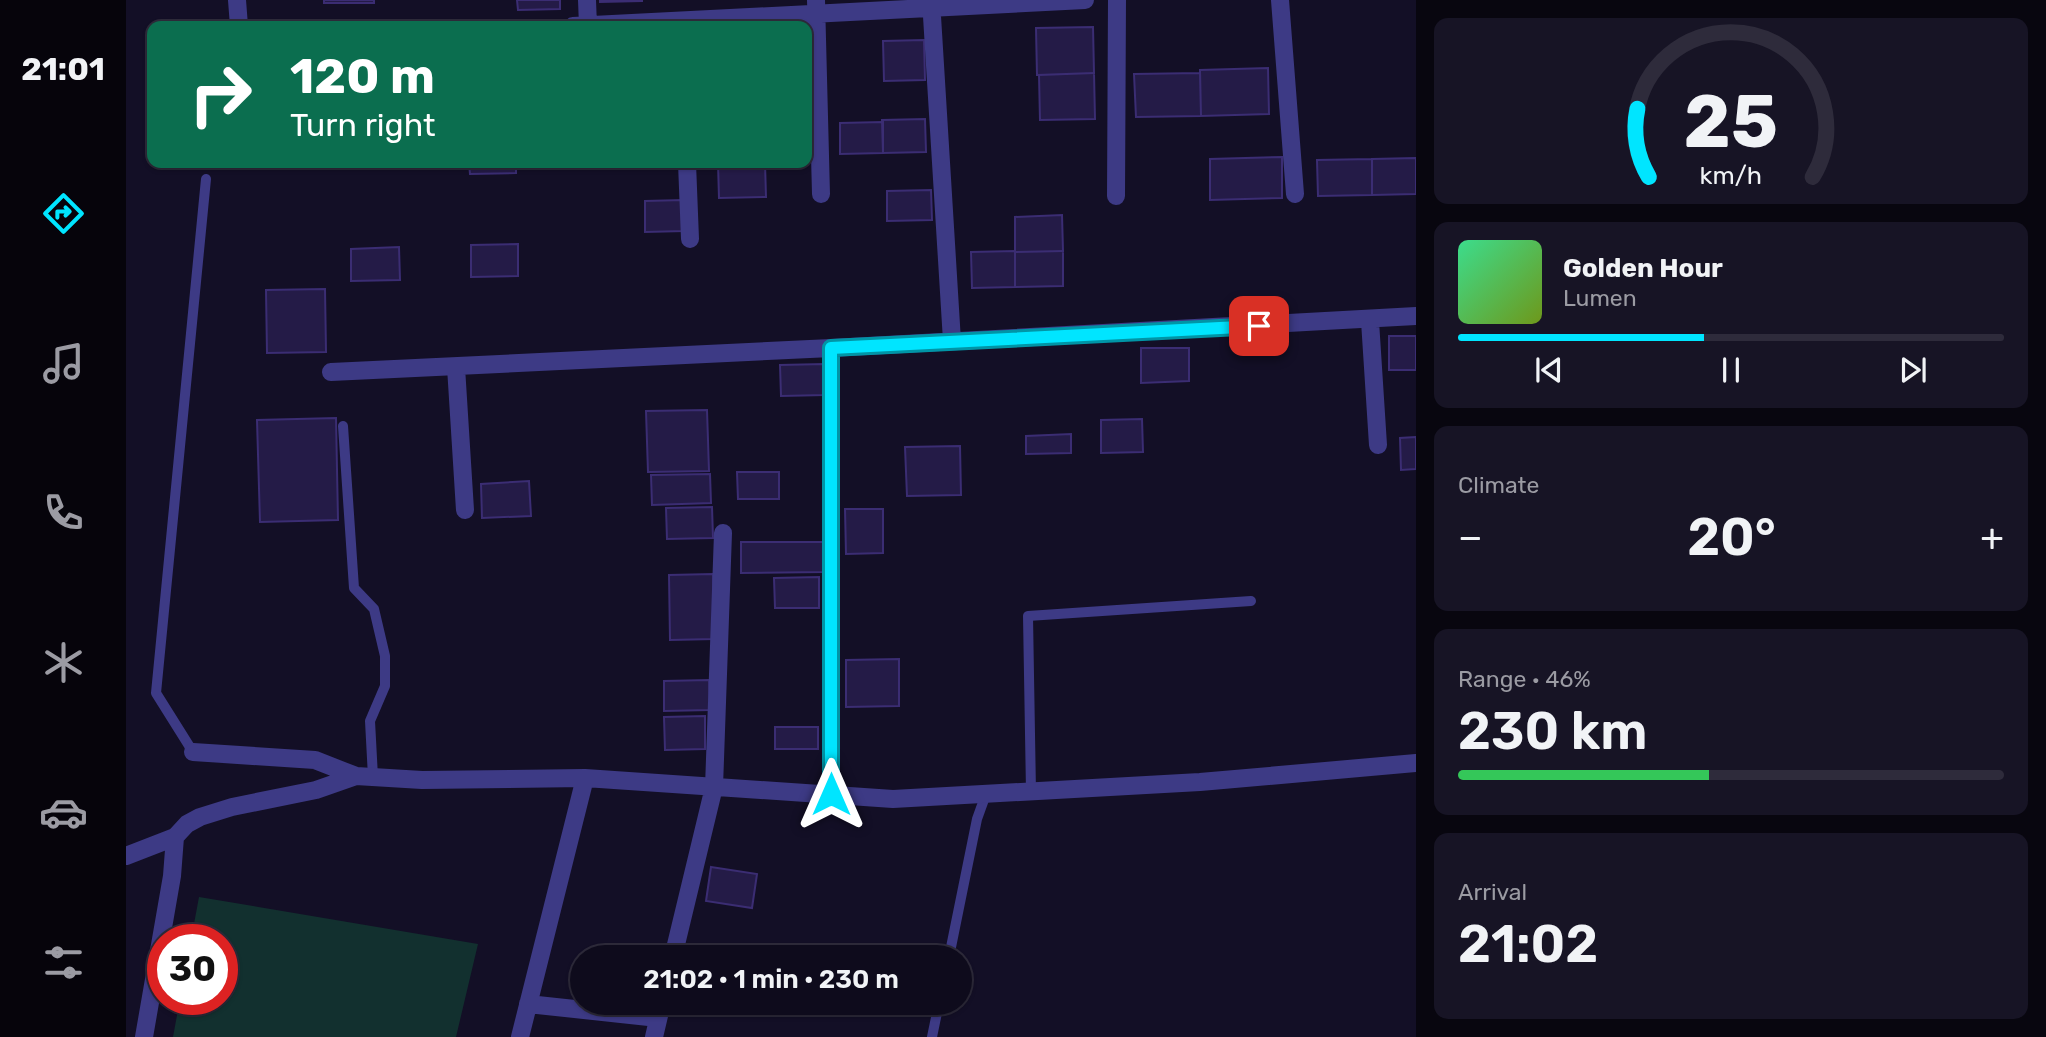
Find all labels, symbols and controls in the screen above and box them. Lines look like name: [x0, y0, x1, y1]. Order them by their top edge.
text: 120 m: [290, 47, 435, 105]
icon: right: [175, 49, 266, 140]
text: 21:01: [21, 50, 105, 88]
text: 25: [1684, 79, 1778, 165]
text: Turn right: [290, 106, 435, 144]
text: km/h: [1700, 161, 1762, 190]
icon: directions: [39, 189, 88, 238]
text: Golden Hour: [1563, 253, 1723, 284]
text: Lumen: [1563, 284, 1637, 312]
pin: [1229, 296, 1289, 356]
icon: arrive: [1240, 307, 1278, 345]
icon: music: [39, 339, 88, 388]
icon: previous: [1530, 351, 1568, 389]
icon: pause: [1712, 351, 1750, 389]
icon: next: [1894, 351, 1932, 389]
text: Climate: [1458, 471, 1539, 499]
icon: phone: [39, 488, 88, 537]
text: 20°: [1687, 506, 1776, 568]
text: −: [1458, 514, 1483, 560]
text: +: [1980, 514, 2004, 560]
icon: climate: [39, 638, 88, 687]
text: Range · 46%: [1458, 665, 1591, 693]
text: 230 km: [1458, 700, 1647, 762]
position arrow: [794, 757, 868, 831]
icon: car: [39, 788, 88, 837]
text: Arrival: [1458, 878, 1527, 906]
text: 21:02: [1458, 913, 1598, 975]
speed limit sign: 30: [147, 924, 238, 1015]
icon: filters: [39, 938, 88, 987]
text: 21:02 · 1 min · 230 m: [643, 964, 899, 995]

